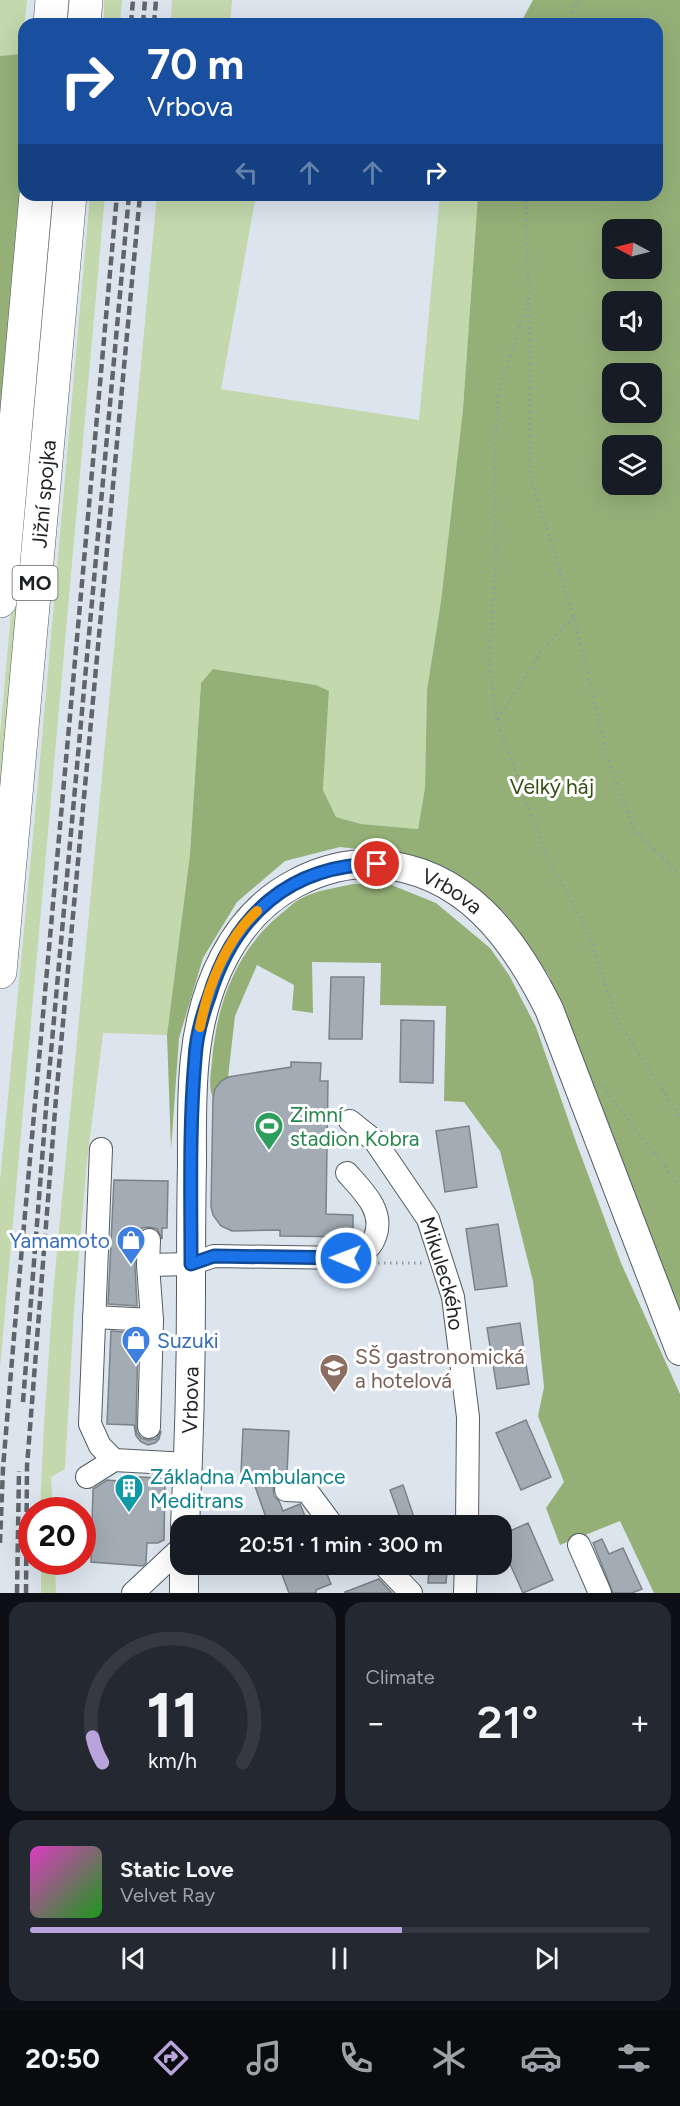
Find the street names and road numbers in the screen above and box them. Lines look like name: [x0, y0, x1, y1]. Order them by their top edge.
street label: Jižní spojka: [26, 439, 60, 549]
road number: MO: [12, 566, 57, 600]
street label: Vrbova: [419, 862, 488, 919]
street label: Mikuleckého: [415, 1213, 470, 1332]
street label: Vrbova: [176, 1366, 203, 1434]

